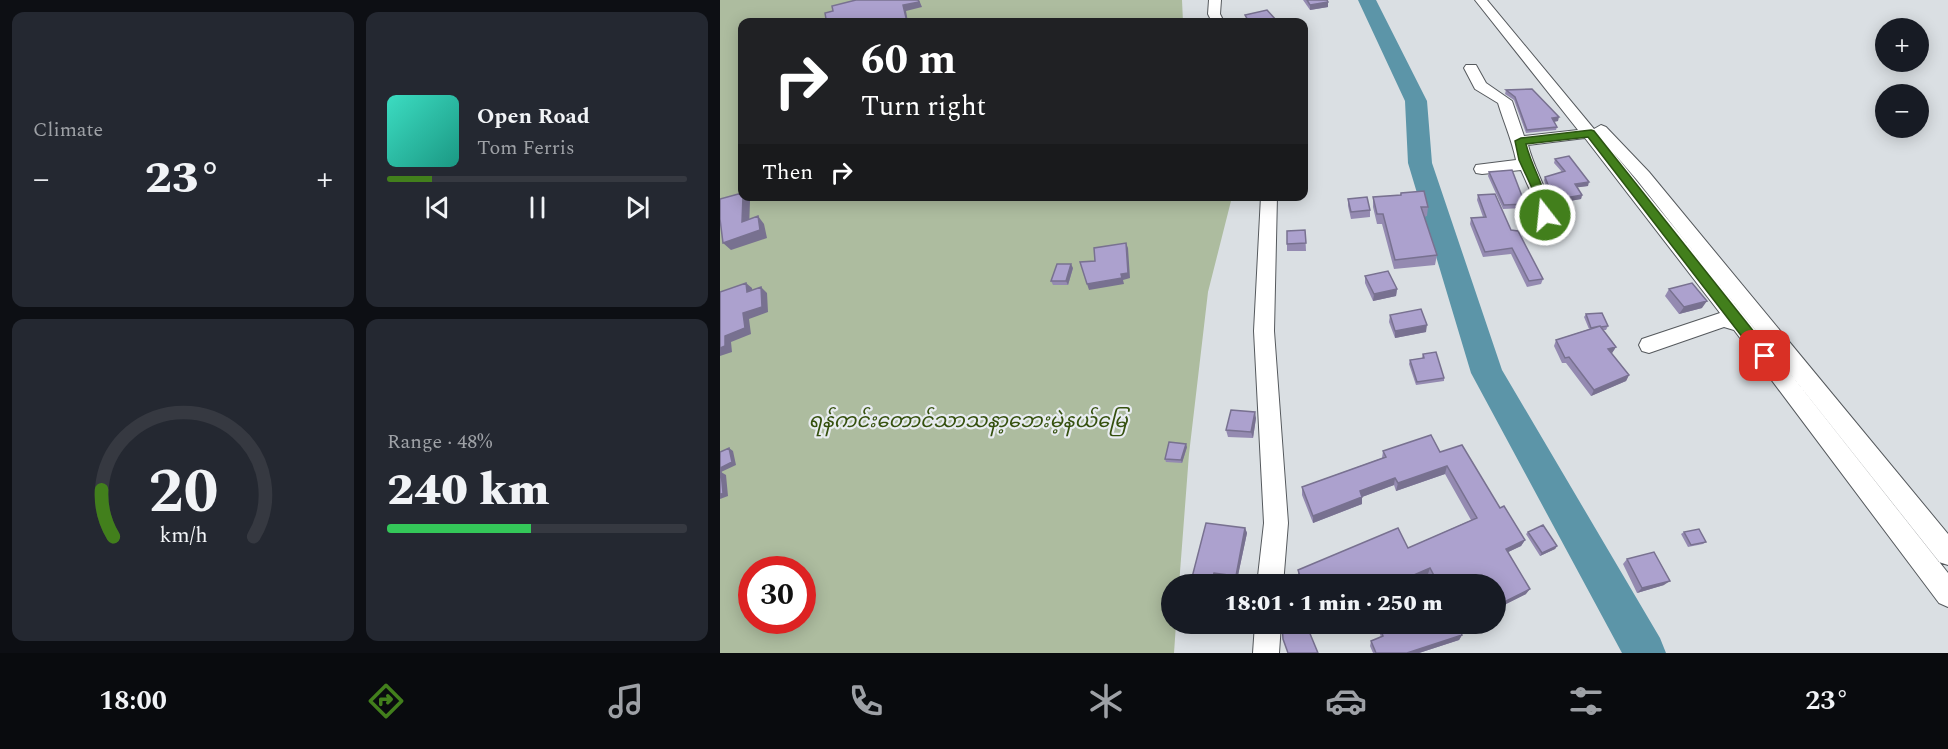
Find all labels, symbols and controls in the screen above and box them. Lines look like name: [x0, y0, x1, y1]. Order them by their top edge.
map controls: [1875, 18, 1929, 138]
button: +: [1875, 18, 1929, 72]
text: 60 m: [861, 29, 956, 92]
icon: right: [762, 42, 840, 120]
button: −: [1875, 84, 1929, 138]
text: Turn right: [861, 86, 986, 128]
text: Open Road: [477, 100, 590, 133]
text: Climate: [33, 115, 103, 145]
text: Tom Ferris: [477, 133, 575, 163]
text: 23°: [145, 144, 221, 213]
text: −: [33, 154, 50, 204]
text: +: [316, 154, 333, 204]
text: Then: [762, 156, 813, 189]
icon: right: [825, 156, 858, 189]
position arrow: [1513, 183, 1577, 247]
icon: previous: [421, 191, 454, 224]
icon: pause: [521, 191, 554, 224]
icon: next: [621, 191, 654, 224]
pin: [1739, 330, 1790, 381]
icon: arrive: [1748, 339, 1781, 372]
park label: ရန်ကင်းတောင်သာသနာ့ဘေးမဲ့နယ်မြေ: [809, 406, 1130, 437]
text: Range · 48%: [387, 427, 492, 457]
text: 20: [148, 445, 218, 540]
text: 240 km: [387, 456, 549, 525]
text: km/h: [159, 519, 207, 552]
speed limit sign: 30: [738, 556, 816, 634]
text: 18:01 · 1 min · 250 m: [1224, 587, 1443, 620]
text: 18:00: [99, 680, 167, 722]
icon: directions: [365, 680, 407, 722]
icon: music: [605, 680, 647, 722]
icon: phone: [845, 680, 887, 722]
icon: climate: [1085, 680, 1127, 722]
icon: car: [1325, 680, 1367, 722]
icon: filters: [1565, 680, 1607, 722]
text: 23°: [1805, 680, 1849, 722]

